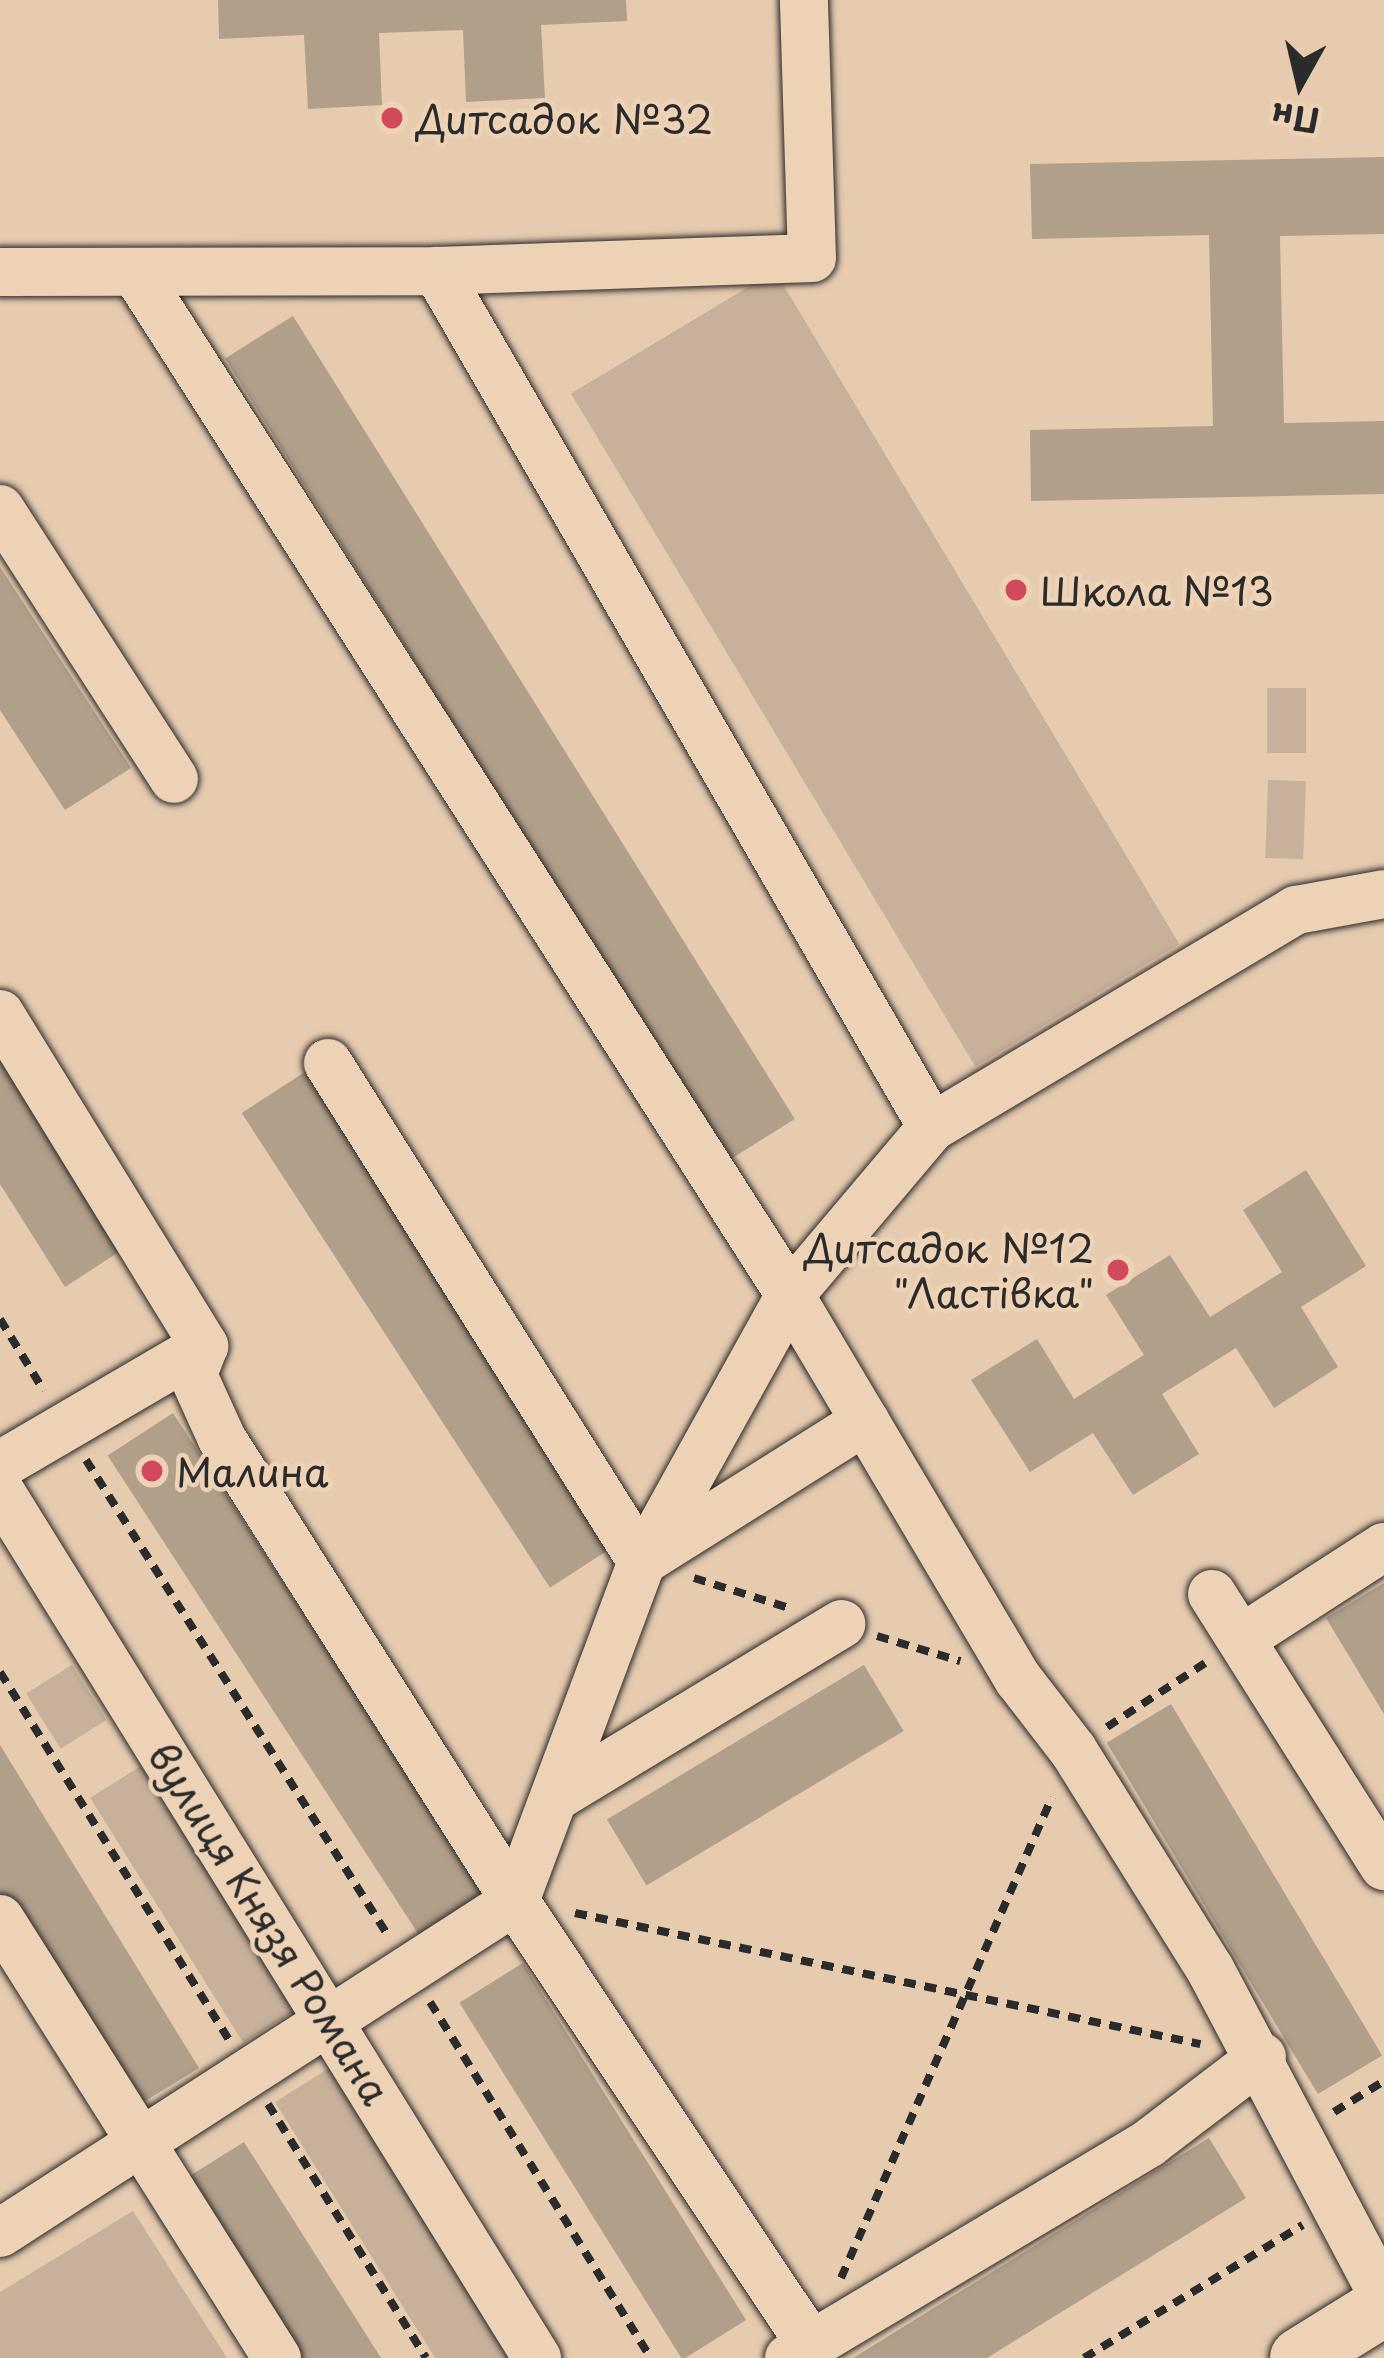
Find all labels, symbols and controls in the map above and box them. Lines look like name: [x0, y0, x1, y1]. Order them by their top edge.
north arrow: [1240, 24, 1360, 144]
text: Пн: [1268, 92, 1322, 148]
place label: Дитсадок №32: [416, 95, 713, 141]
marker: Дитсадок №32: [379, 105, 405, 131]
place label: Школа №13: [1040, 567, 1275, 613]
marker: Школа №13: [1003, 577, 1029, 603]
place label: Дитсадок №12 "Ластівка": [804, 1225, 1094, 1316]
marker: Дитсадок №12 "Ластівка": [1105, 1257, 1131, 1283]
place label: Малина: [176, 1448, 329, 1494]
marker: Малина: [139, 1458, 165, 1484]
street label: вулиця Князя Романа: [139, 1732, 401, 2114]

